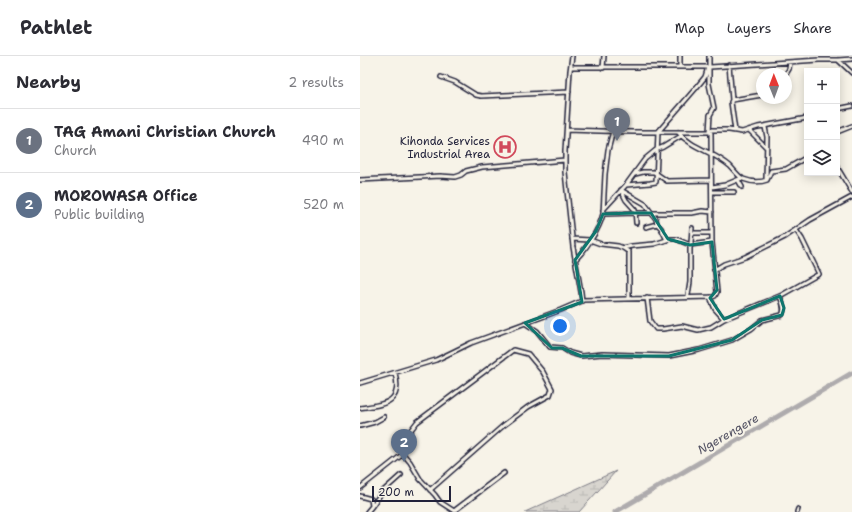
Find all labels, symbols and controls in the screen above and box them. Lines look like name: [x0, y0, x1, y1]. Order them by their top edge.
text: Pathlet: [20, 15, 92, 40]
text: Map: [675, 19, 705, 37]
text: Layers: [727, 19, 771, 37]
text: Share: [793, 19, 832, 37]
north arrow: [756, 68, 792, 104]
map controls: [804, 68, 840, 176]
button: +: [804, 68, 840, 104]
text: Nearby: [16, 71, 81, 93]
text: 2 results: [288, 74, 344, 91]
button: −: [804, 104, 840, 140]
pin: 1: [604, 108, 630, 141]
text: TAG Amani Christian Church: [54, 122, 276, 142]
text: 1: [26, 132, 32, 149]
text: 490 m: [302, 132, 344, 149]
place label: Kihonda Services Industrial Area: [400, 134, 490, 162]
hospital icon: Kihonda Services Industrial Area: [492, 134, 518, 160]
button: layers: [804, 140, 840, 176]
text: Church: [54, 142, 97, 159]
text: MOROWASA Office: [54, 186, 198, 206]
text: 2: [24, 196, 34, 213]
text: 520 m: [303, 196, 344, 213]
text: Public building: [54, 206, 145, 223]
your location: [550, 316, 570, 336]
water label: Ngerengere: [694, 410, 762, 458]
pin: 2: [391, 429, 417, 462]
scale bar: [372, 484, 451, 503]
text: 200 m: [378, 485, 414, 500]

